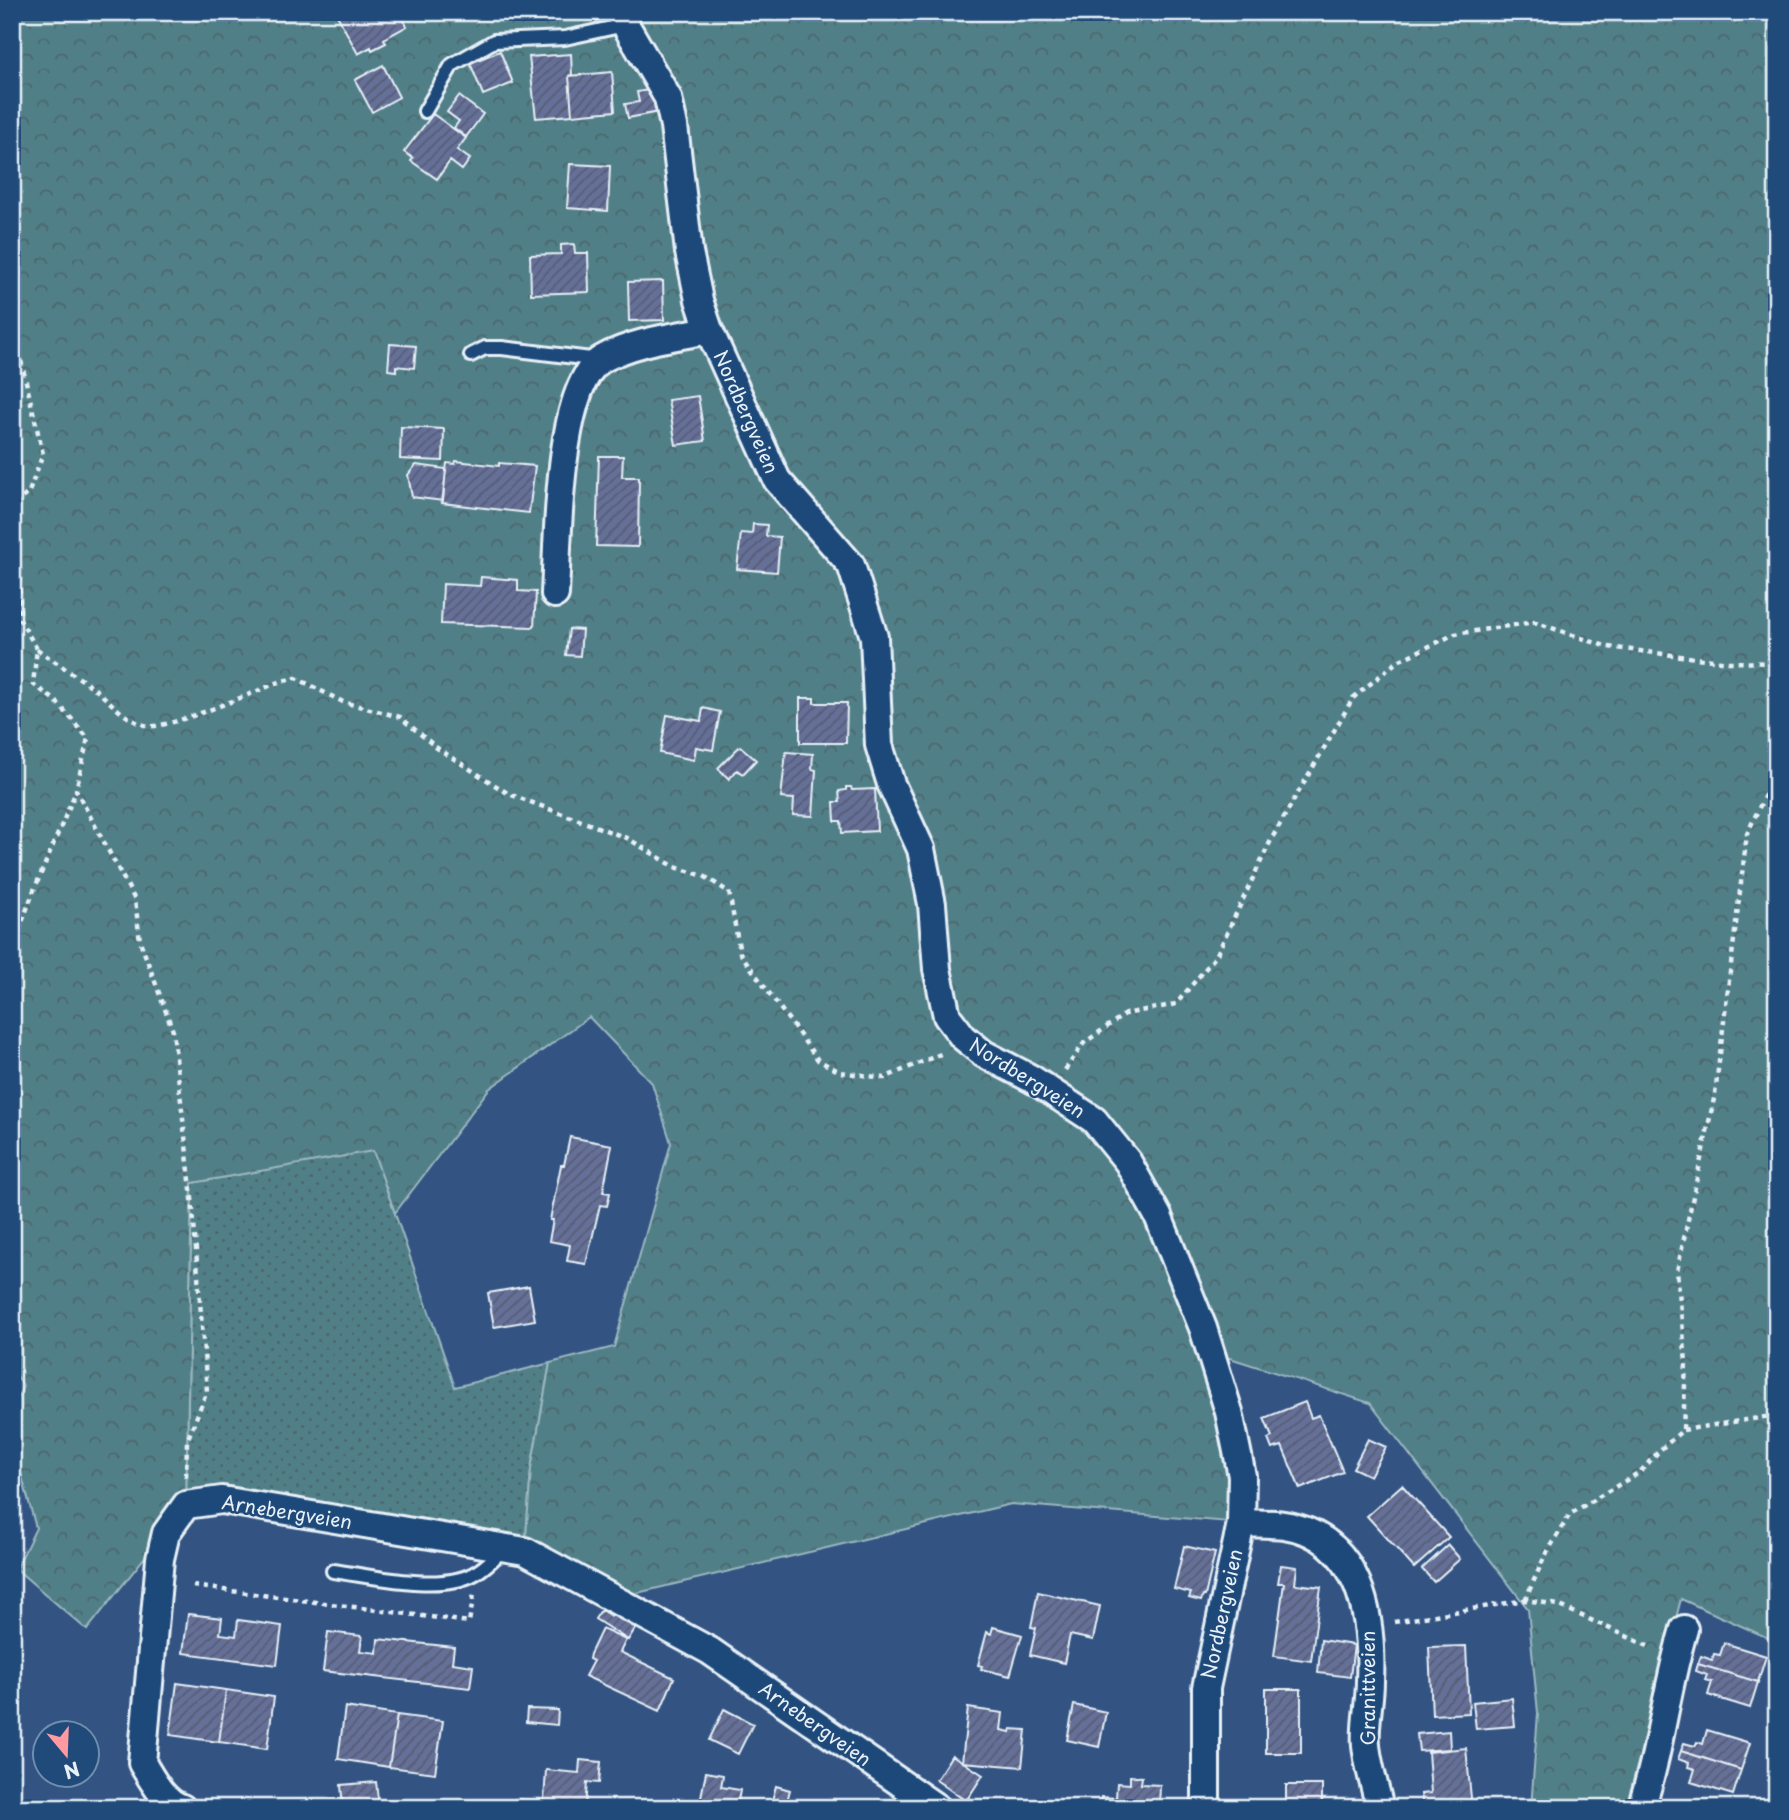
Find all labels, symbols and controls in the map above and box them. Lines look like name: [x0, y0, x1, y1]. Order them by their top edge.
street label: Nordbergveien: [707, 345, 787, 478]
street label: Nordbergveien: [964, 1030, 1091, 1124]
street label: Arnebergveien: [220, 1487, 354, 1535]
street label: Nordbergveien: [1194, 1546, 1248, 1681]
street label: Granittveien: [1353, 1631, 1381, 1745]
street label: Arnebergveien: [754, 1674, 877, 1772]
north arrow: [32, 1718, 102, 1788]
text: N: [60, 1755, 84, 1787]

